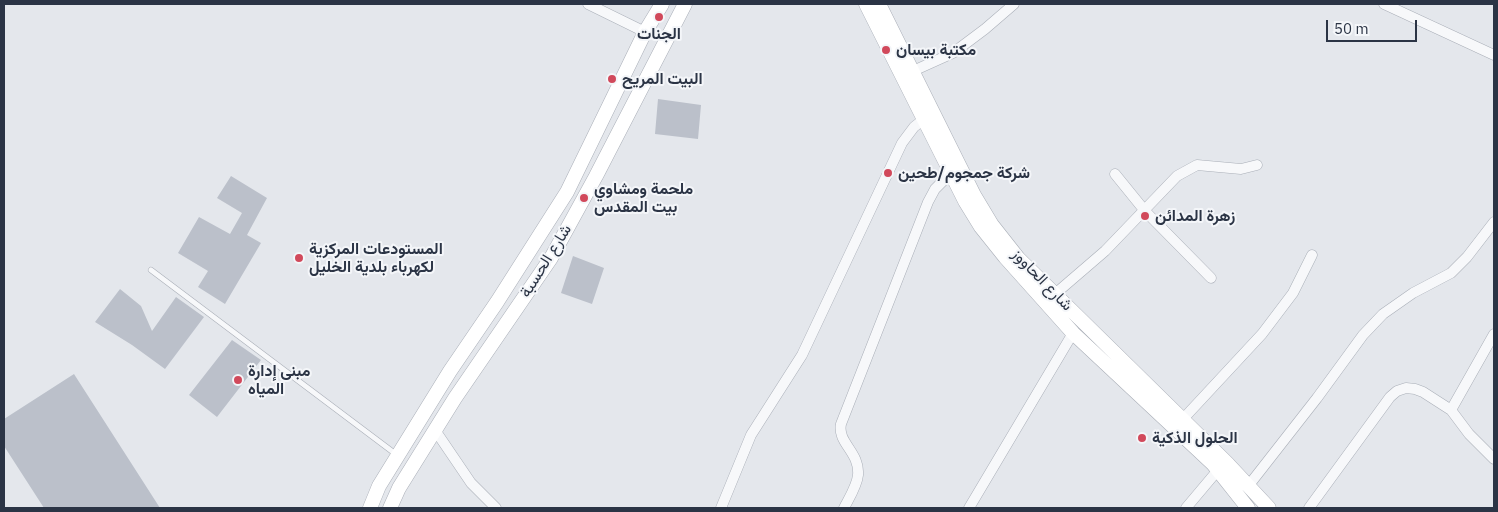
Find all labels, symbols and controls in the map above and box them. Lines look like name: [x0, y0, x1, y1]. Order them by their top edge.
scale bar: [1328, 10, 1419, 42]
marker: الجنات: [653, 11, 665, 23]
text: 50 m: [1334, 19, 1369, 38]
place label: الجنات: [637, 24, 681, 44]
place label: مكتبة بيسان: [896, 40, 976, 60]
marker: مكتبة بيسان: [880, 44, 892, 56]
place label: البيت المريح: [622, 69, 703, 89]
marker: البيت المريح: [606, 73, 618, 85]
place label: شركة جمجوم/طحين: [898, 163, 1030, 183]
marker: شركة جمجوم/طحين: [882, 167, 894, 179]
place label: ملحمة ومشاوي بيت المقدس: [594, 179, 693, 217]
marker: ملحمة ومشاوي بيت المقدس: [578, 192, 590, 204]
place label: زهرة المدائن: [1155, 206, 1235, 226]
marker: زهرة المدائن: [1139, 210, 1151, 222]
street label: شارع الحسبة: [516, 221, 576, 301]
place label: المستودعات المركزية لكهرباء بلدية الخليل: [309, 239, 443, 277]
street label: شارع الحاووز: [1008, 245, 1076, 315]
marker: المستودعات المركزية لكهرباء بلدية الخليل: [293, 252, 305, 264]
place label: مبنى إدارة المياه: [248, 361, 311, 399]
marker: مبنى إدارة المياه: [232, 374, 244, 386]
place label: الحلول الذكية: [1152, 428, 1238, 448]
marker: الحلول الذكية: [1136, 432, 1148, 444]

